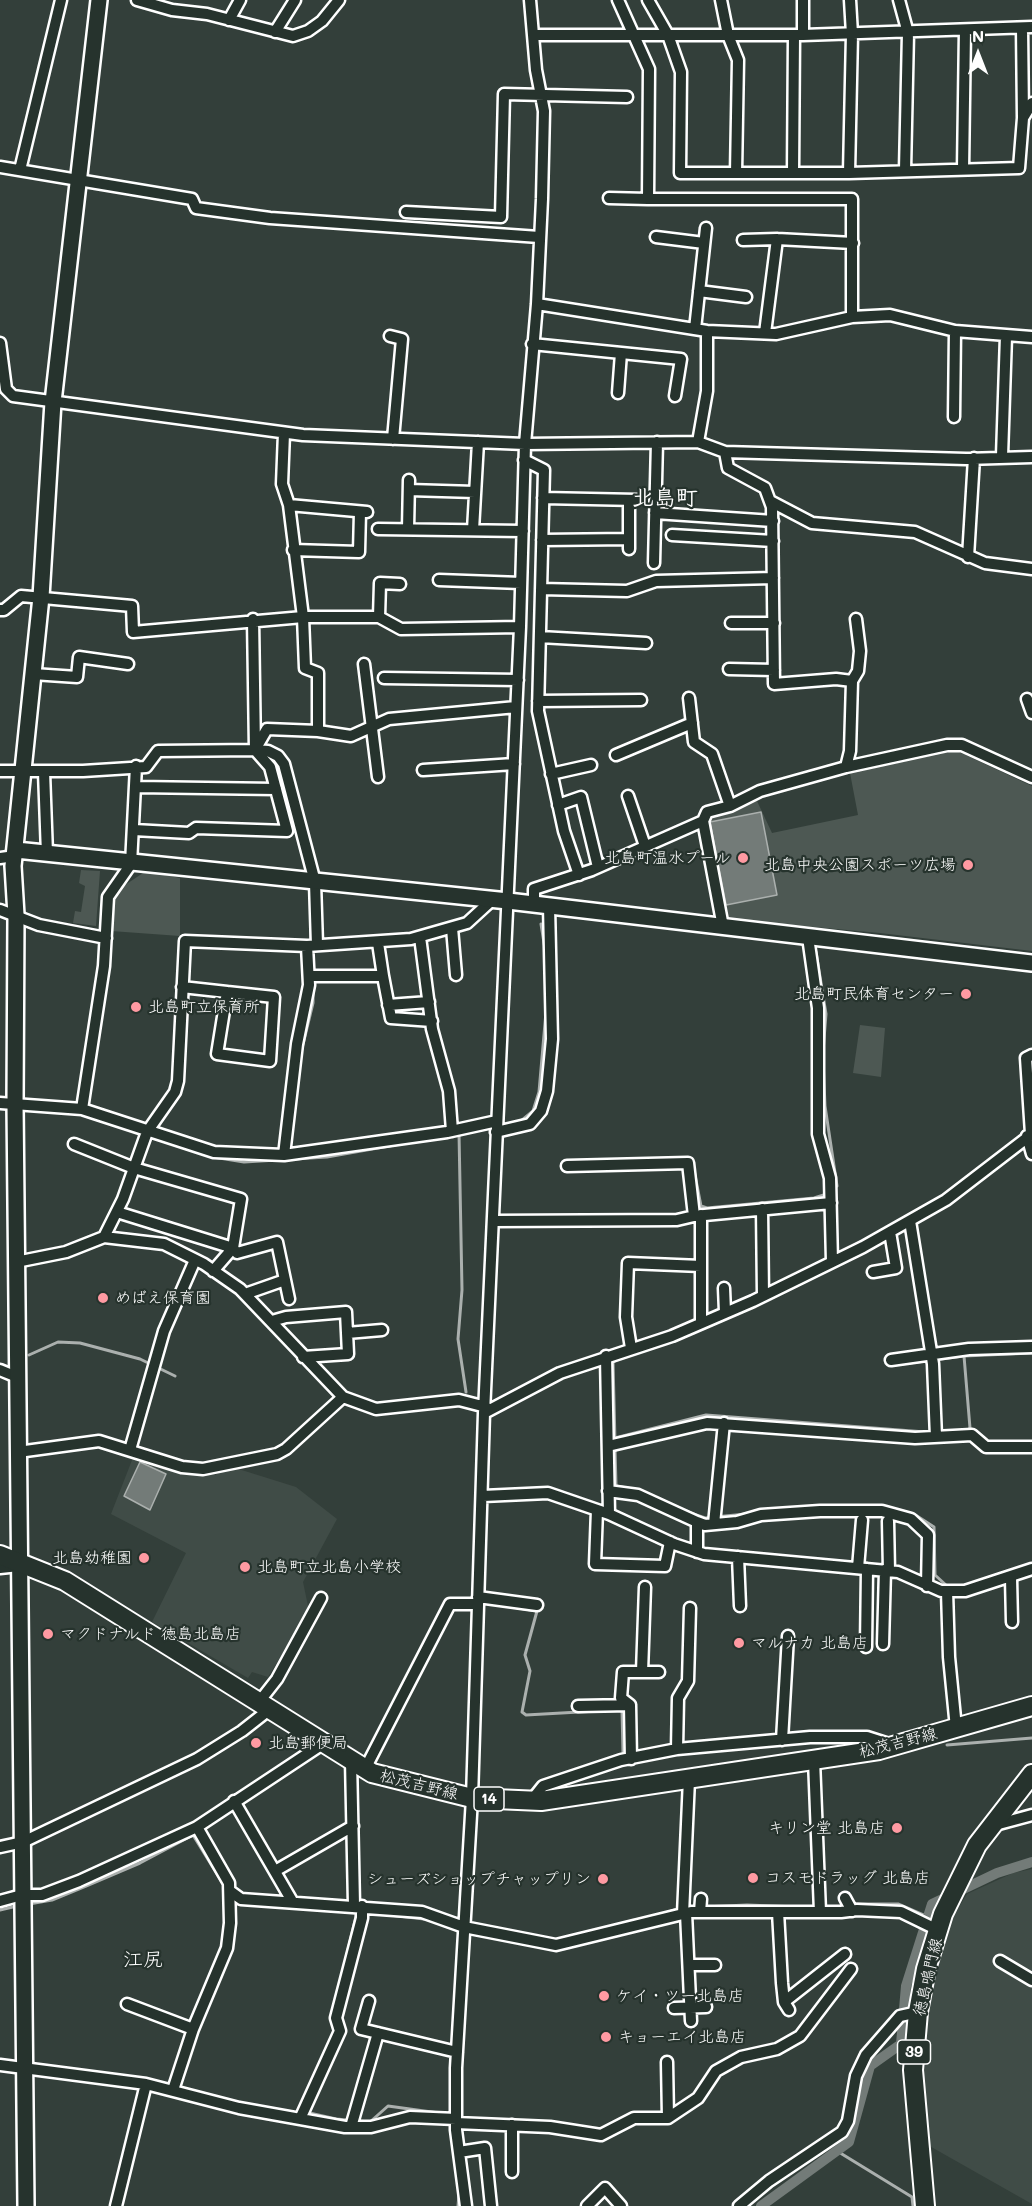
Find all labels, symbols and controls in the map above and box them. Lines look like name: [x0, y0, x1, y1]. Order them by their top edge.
north arrow: [948, 24, 1008, 84]
text: N: [972, 25, 984, 46]
district label: 北島町: [632, 485, 698, 511]
place label: 北島町温水プール: [604, 848, 731, 868]
marker: 北島町温水プール: [736, 851, 750, 865]
place label: 北島中央公園スポーツ広場: [764, 855, 956, 875]
marker: 北島中央公園スポーツ広場: [961, 858, 975, 872]
place label: 北島町民体育センター: [794, 984, 954, 1004]
marker: 北島町民体育センター: [959, 987, 973, 1001]
place label: 北島町立保育所: [148, 997, 260, 1017]
marker: 北島町立保育所: [129, 1000, 143, 1014]
place label: めばえ保育園: [115, 1288, 211, 1308]
marker: めばえ保育園: [96, 1291, 110, 1305]
place label: 北島幼稚園: [52, 1548, 132, 1568]
marker: 北島幼稚園: [137, 1551, 151, 1565]
place label: 北島町立北島小学校: [257, 1557, 401, 1577]
marker: 北島町立北島小学校: [238, 1560, 252, 1574]
place label: マクドナルド 徳島北島店: [60, 1624, 241, 1644]
marker: マクドナルド 徳島北島店: [41, 1627, 55, 1641]
place label: マルナカ 北島店: [751, 1633, 868, 1653]
marker: マルナカ 北島店: [732, 1636, 746, 1650]
street label: 松茂吉野線: [857, 1724, 939, 1762]
place label: 北島郵便局: [268, 1733, 348, 1753]
marker: 北島郵便局: [249, 1736, 263, 1750]
street label: 松茂吉野線: [378, 1766, 460, 1804]
road number: 14: [474, 1787, 504, 1811]
place label: キリン堂 北島店: [768, 1818, 885, 1838]
marker: キリン堂 北島店: [890, 1821, 904, 1835]
place label: コスモドラッグ 北島店: [765, 1868, 930, 1888]
place label: シューズショップチャップリン: [367, 1869, 591, 1889]
marker: コスモドラッグ 北島店: [746, 1871, 760, 1885]
marker: シューズショップチャップリン: [596, 1872, 610, 1886]
street label: 徳島鳴門線: [910, 1936, 946, 2018]
district label: 江尻: [123, 1948, 163, 1972]
place label: ケイ・ツー北島店: [616, 1986, 744, 2006]
marker: ケイ・ツー北島店: [597, 1989, 611, 2003]
place label: キョーエイ北島店: [618, 2027, 746, 2047]
marker: キョーエイ北島店: [599, 2030, 613, 2044]
road number: 39: [898, 2040, 930, 2064]

